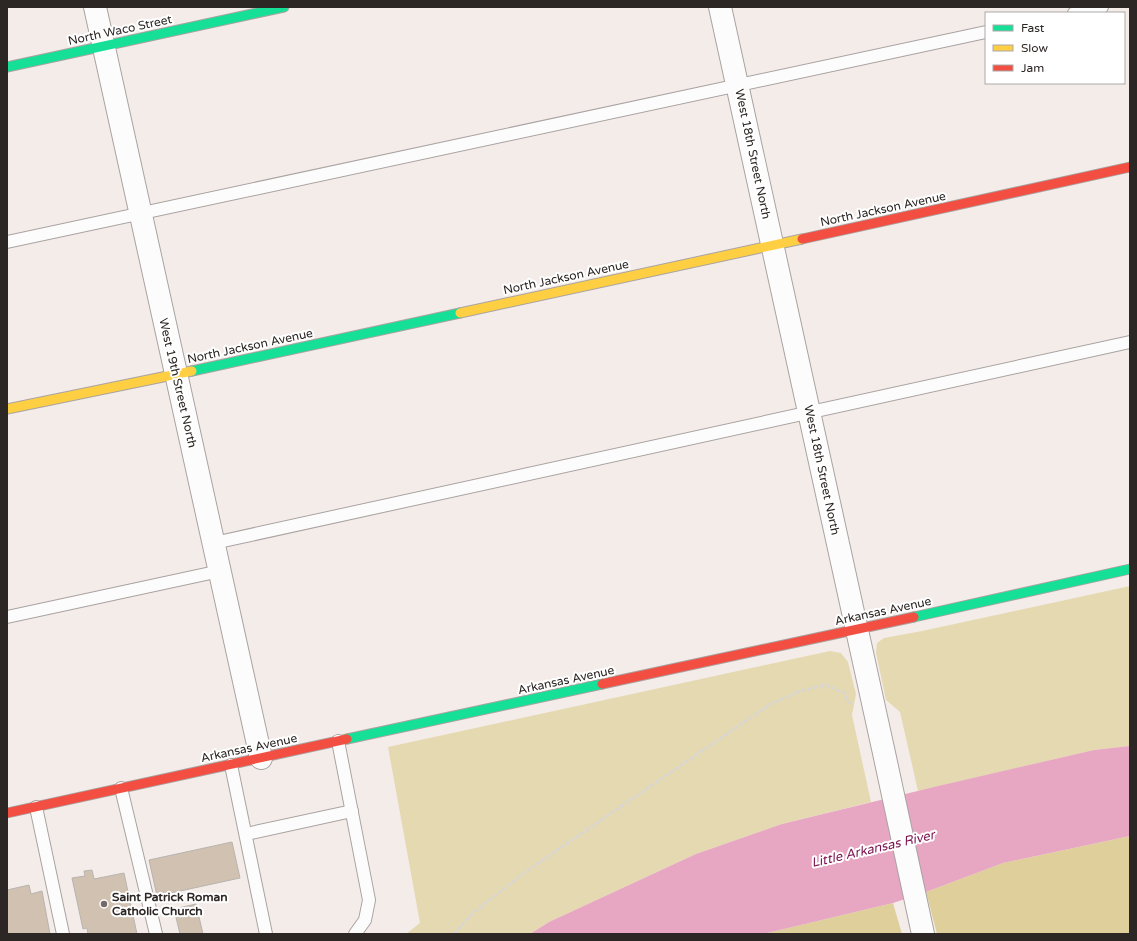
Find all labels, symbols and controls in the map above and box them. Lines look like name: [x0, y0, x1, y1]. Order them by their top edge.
street label: North Waco Street: [67, 12, 174, 48]
legend: [985, 12, 1125, 84]
text: Fast: [1021, 21, 1045, 35]
text: Slow: [1021, 41, 1048, 55]
text: Jam: [1021, 61, 1044, 75]
street label: West 18th Street North: [732, 88, 774, 220]
street label: North Jackson Avenue: [819, 189, 947, 229]
street label: North Jackson Avenue: [502, 257, 630, 297]
street label: West 19th Street North: [156, 317, 200, 449]
street label: North Jackson Avenue: [186, 326, 314, 366]
street label: West 18th Street North: [801, 404, 843, 536]
street label: Arkansas Avenue: [833, 594, 933, 628]
street label: Arkansas Avenue: [516, 663, 616, 697]
street label: Arkansas Avenue: [199, 731, 299, 765]
water label: Little Arkansas River: [810, 827, 938, 871]
place label: Saint Patrick Roman Catholic Church: [112, 890, 227, 918]
marker: Saint Patrick Roman Catholic Church: [99, 899, 109, 909]

